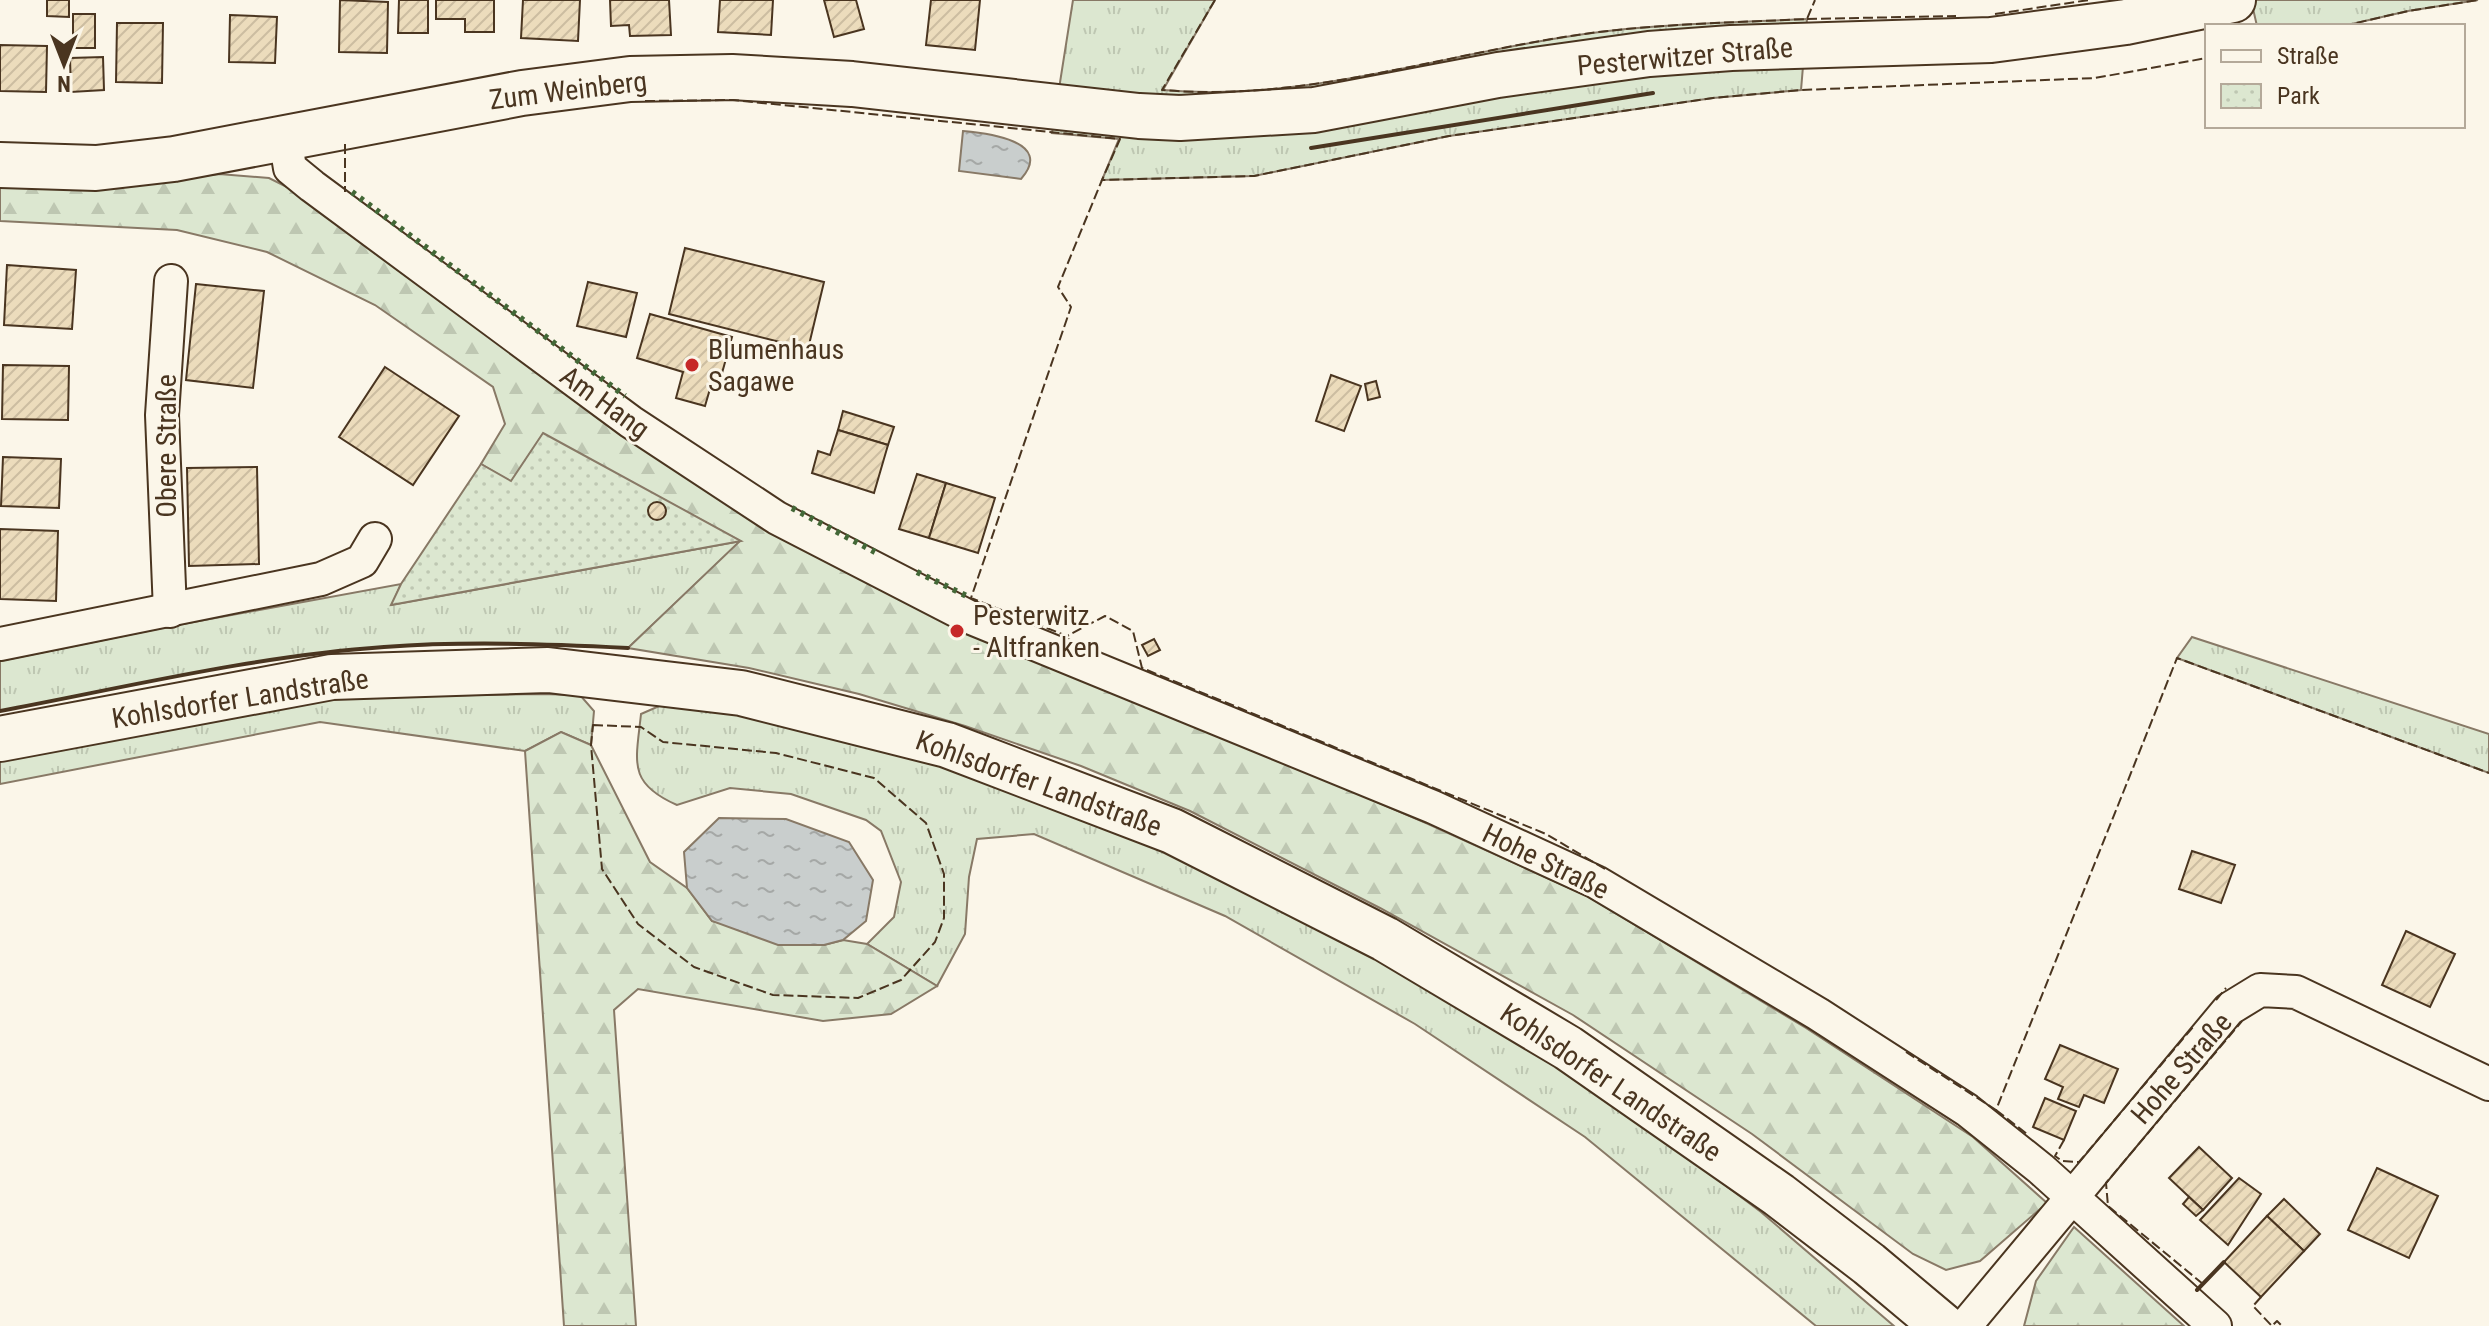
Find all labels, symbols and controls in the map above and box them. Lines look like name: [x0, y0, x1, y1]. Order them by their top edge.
north arrow: [24, 24, 104, 104]
legend: [2205, 24, 2465, 128]
street label: Pesterwitzer Straße: [1576, 31, 1794, 82]
text: Straße: [2277, 42, 2339, 70]
street label: Zum Weinberg: [487, 64, 649, 117]
text: N: [57, 71, 71, 96]
text: Park: [2277, 82, 2320, 110]
place label: Blumenhaus Sagawe: [708, 333, 844, 398]
marker: Blumenhaus Sagawe: [683, 356, 701, 374]
street label: Am Hang: [554, 359, 656, 446]
street label: Obere Straße: [150, 374, 183, 518]
place label: Pesterwitz - Altfranken: [973, 599, 1100, 664]
marker: Pesterwitz - Altfranken: [948, 622, 966, 640]
street label: Kohlsdorfer Landstraße: [109, 662, 371, 735]
street label: Kohlsdorfer Landstraße: [911, 724, 1166, 843]
street label: Hohe Straße: [1477, 817, 1614, 906]
street label: Kohlsdorfer Landstraße: [1494, 996, 1727, 1169]
street label: Hohe Straße: [2124, 1006, 2239, 1131]

